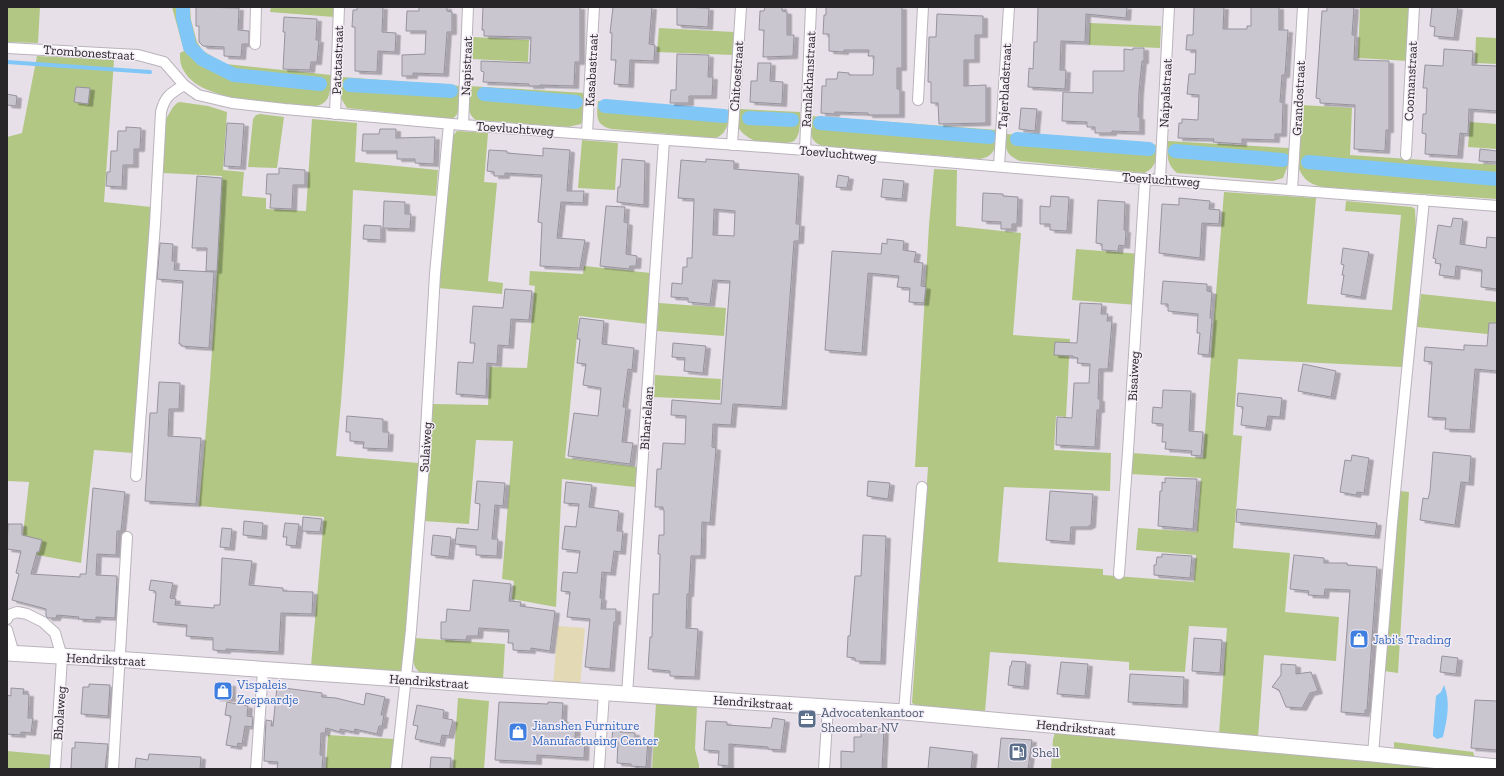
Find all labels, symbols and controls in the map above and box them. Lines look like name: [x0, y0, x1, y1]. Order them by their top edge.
street label: Patatastraat: [329, 25, 346, 95]
street label: Ramlakhanstraat: [798, 30, 819, 128]
street label: Kasabastraat: [582, 33, 601, 107]
street label: Napistraat: [458, 36, 475, 96]
street label: Chitoestraat: [727, 40, 746, 112]
street label: Coomanstraat: [1401, 40, 1420, 121]
street label: Trombonestraat: [43, 42, 135, 63]
street label: Tajerbladstraat: [995, 43, 1015, 129]
street label: Naipalstraat: [1156, 58, 1175, 128]
street label: Grandostraat: [1289, 60, 1308, 136]
street label: Toevluchtweg: [475, 118, 554, 139]
street label: Toevluchtweg: [798, 143, 878, 164]
street label: Toevluchtweg: [1121, 169, 1200, 190]
street label: Bisaiweg: [1125, 351, 1142, 401]
street label: Biharielaan: [637, 385, 656, 450]
street label: Sulaiweg: [416, 421, 435, 473]
shop icon: Jabi's Trading: [1348, 628, 1370, 650]
place label: Jabi's Trading: [1373, 632, 1451, 647]
street label: Hendrikstraat: [66, 650, 146, 669]
street label: Hendrikstraat: [389, 671, 469, 692]
place label: Vispaleis Zeepaardje: [236, 677, 298, 708]
shop icon: Vispaleis Zeepaardje: [212, 680, 234, 702]
street label: Bholaweg: [50, 685, 69, 741]
street label: Hendrikstraat: [713, 692, 793, 713]
place label: Advocatenkantoor Sheombar NV: [821, 705, 924, 735]
office icon: Advocatenkantoor Sheombar NV: [796, 708, 818, 730]
street label: Hendrikstraat: [1036, 717, 1116, 738]
place label: Jianshen Furniture Manufactueing Center: [532, 718, 659, 748]
shop icon: Jianshen Furniture Manufactueing Center: [507, 721, 529, 743]
fuel station icon: Shell: [1007, 741, 1029, 763]
place label: Shell: [1032, 745, 1060, 760]

